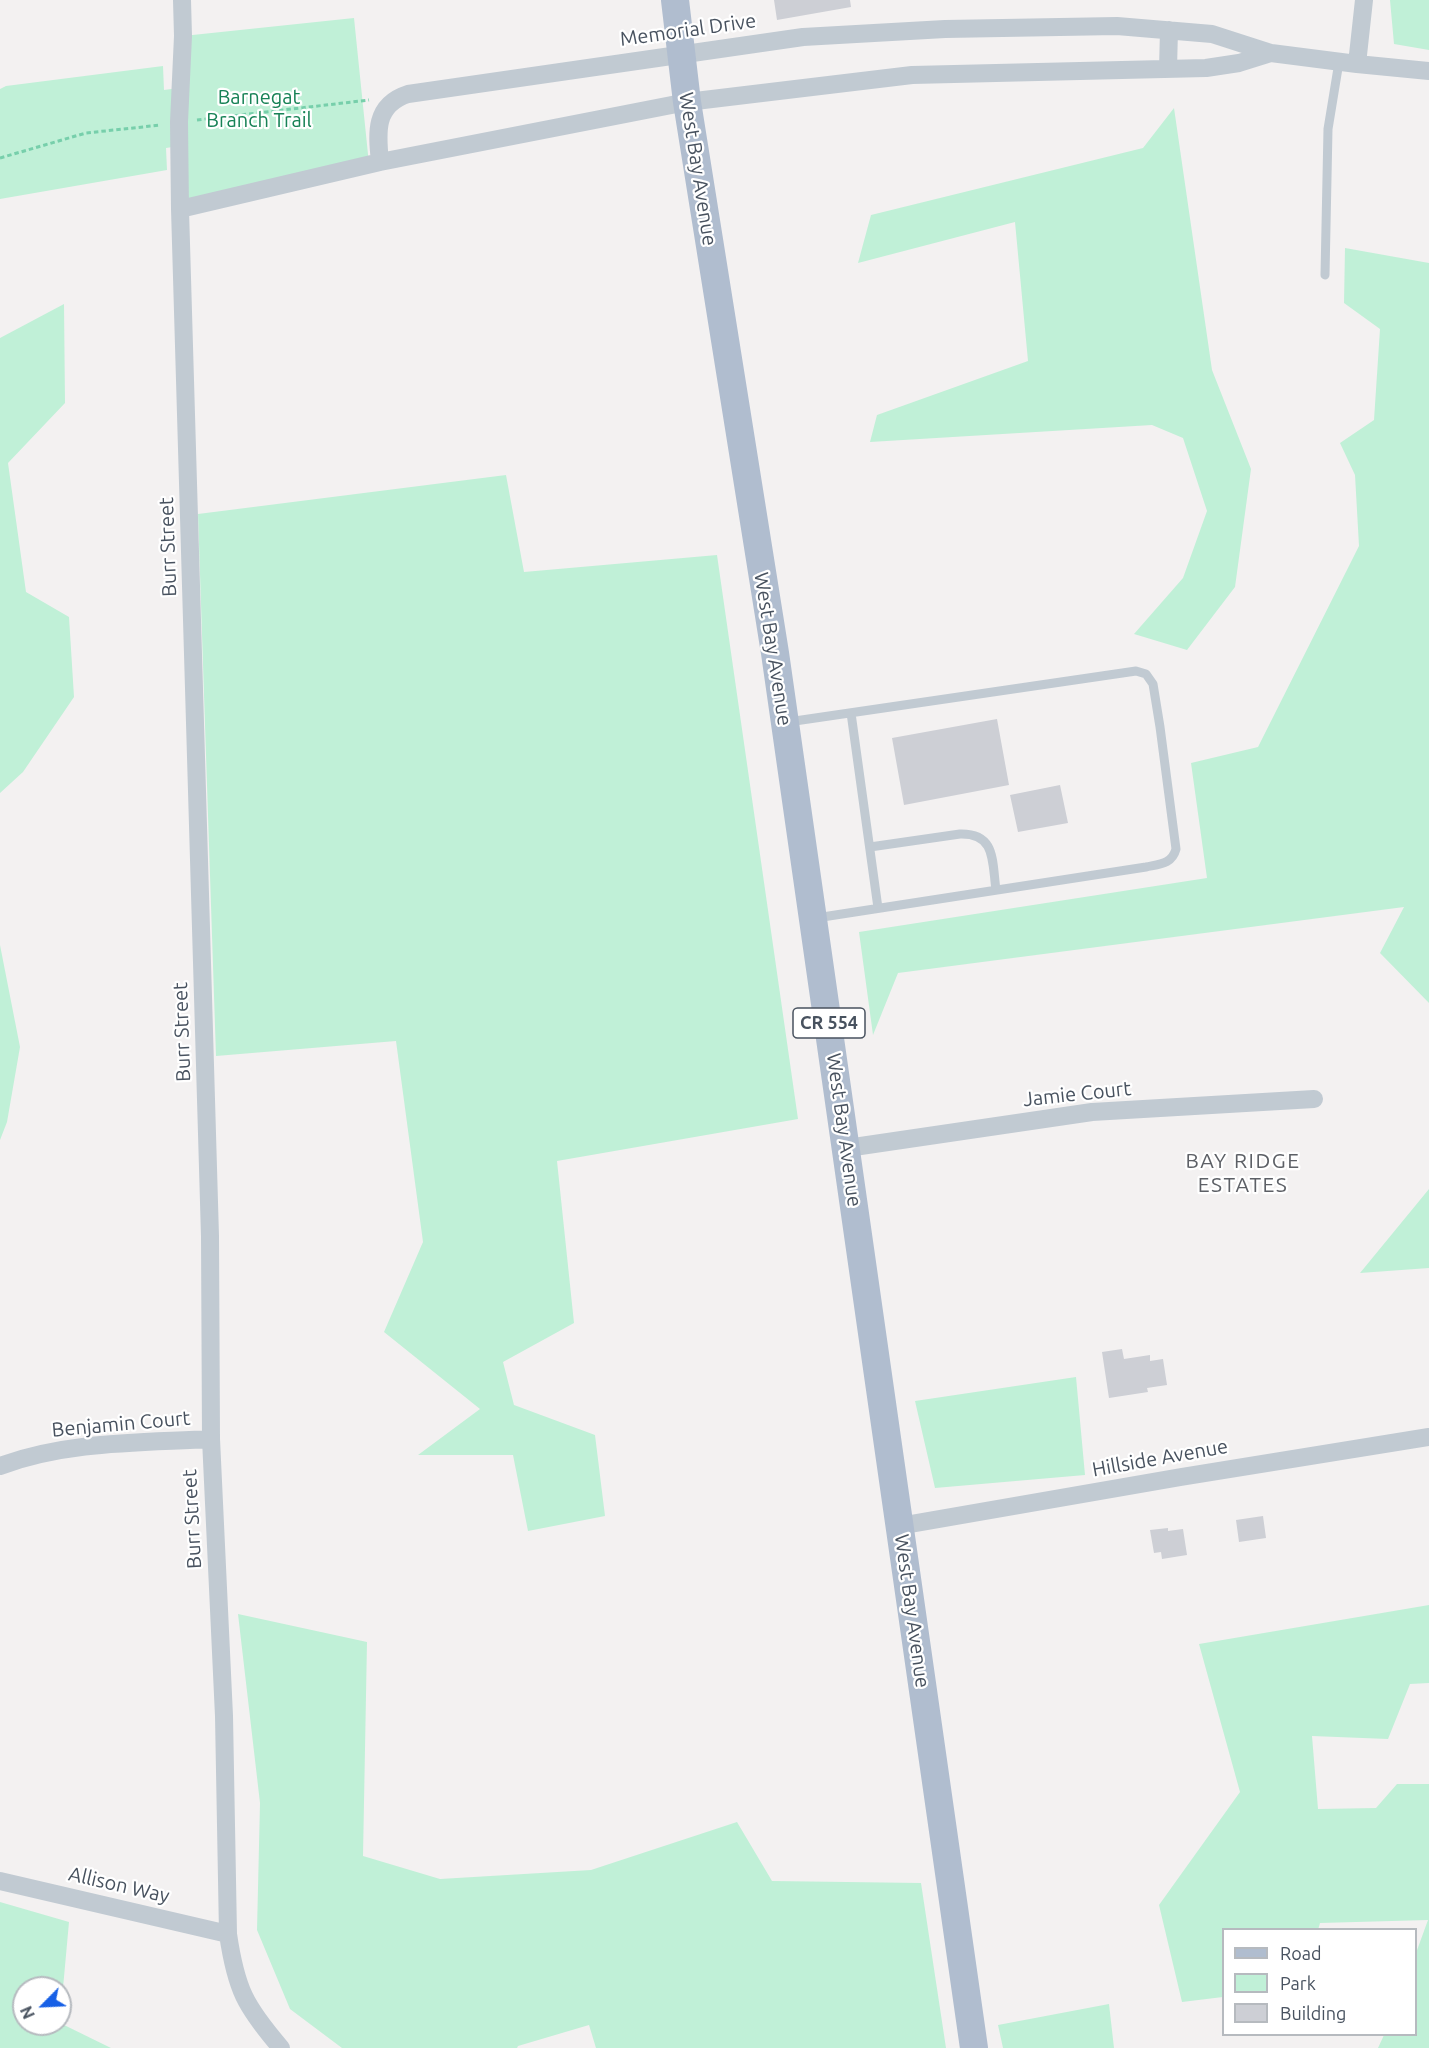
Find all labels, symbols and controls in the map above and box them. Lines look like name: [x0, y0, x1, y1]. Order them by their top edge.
street label: Memorial Drive: [618, 9, 758, 51]
park label: Barnegat Branch Trail: [206, 85, 312, 132]
street label: West Bay Avenue: [674, 91, 722, 247]
street label: Burr Street: [154, 497, 182, 597]
street label: West Bay Avenue: [749, 571, 797, 727]
street label: Burr Street: [168, 982, 196, 1082]
road number: CR 554: [793, 1008, 865, 1038]
street label: West Bay Avenue: [821, 1052, 867, 1208]
street label: Jamie Court: [1022, 1076, 1132, 1112]
district label: BAY RIDGE ESTATES: [1186, 1148, 1300, 1198]
street label: Benjamin Court: [51, 1406, 191, 1442]
street label: Hillside Avenue: [1090, 1434, 1230, 1482]
street label: Burr Street: [177, 1469, 207, 1569]
street label: West Bay Avenue: [889, 1533, 935, 1689]
street label: Allison Way: [66, 1862, 172, 1908]
legend: [1222, 1928, 1417, 2036]
text: Road: [1280, 1943, 1322, 1963]
text: Park: [1280, 1973, 1316, 1993]
north arrow: [12, 1976, 72, 2036]
text: N: [17, 2003, 38, 2022]
text: Building: [1280, 2003, 1346, 2023]

